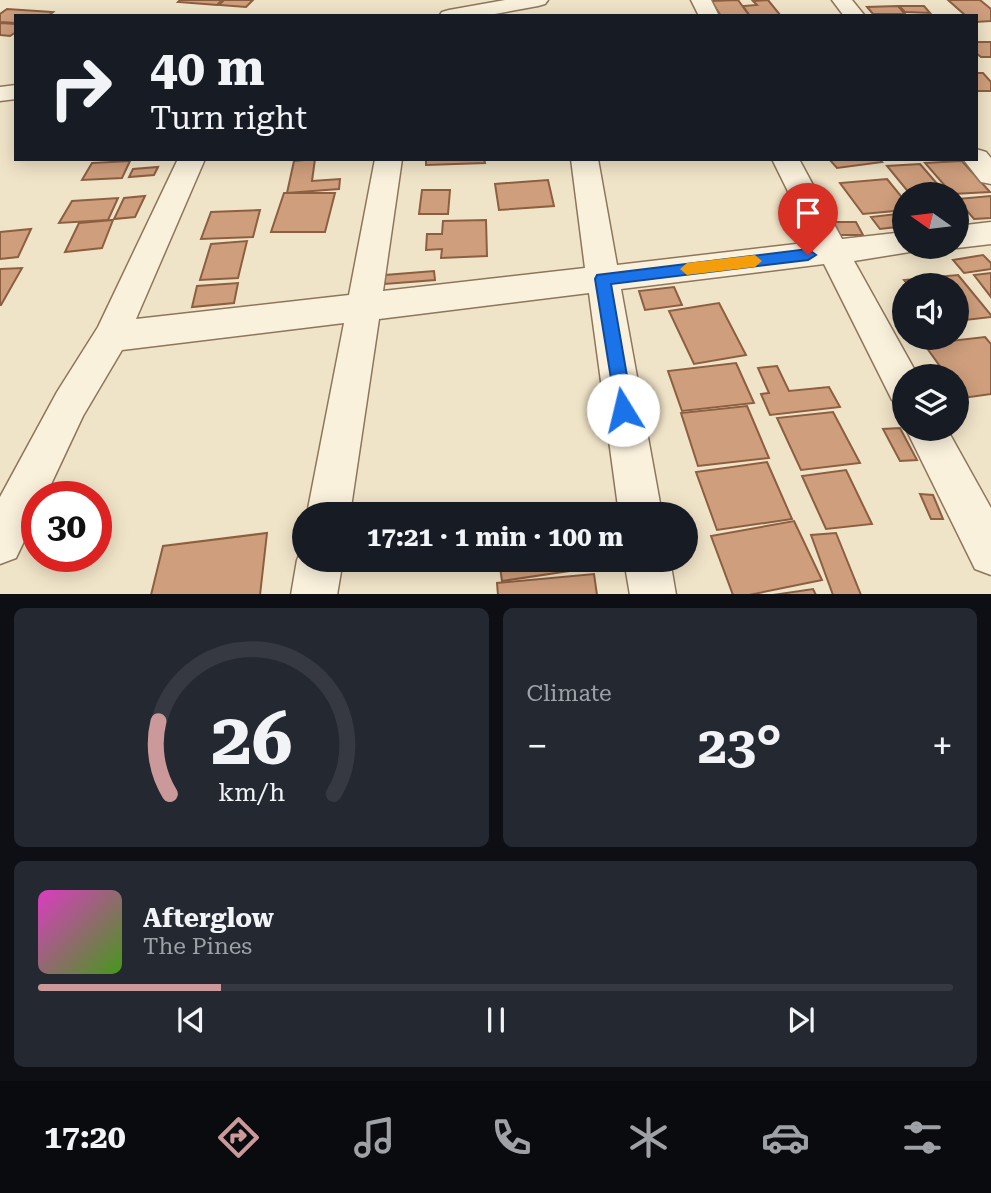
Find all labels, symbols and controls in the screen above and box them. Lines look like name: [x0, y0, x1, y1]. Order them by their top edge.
text: 40 m: [150, 40, 265, 97]
icon: right: [35, 42, 126, 133]
text: Turn right: [150, 99, 307, 137]
north arrow: [892, 182, 970, 259]
map controls: [892, 182, 969, 441]
pin: [778, 183, 838, 255]
icon: arrive: [789, 194, 827, 232]
button: sound: [892, 273, 969, 350]
button: layers: [892, 364, 969, 441]
position arrow: [586, 373, 660, 447]
speed limit sign: 30: [21, 481, 112, 572]
text: 17:21 · 1 min · 100 m: [367, 522, 623, 552]
text: Climate: [527, 680, 612, 707]
text: 26: [210, 697, 292, 782]
text: 23°: [698, 715, 782, 776]
text: −: [527, 724, 548, 768]
text: +: [932, 724, 953, 768]
text: km/h: [218, 777, 285, 806]
text: Afterglow: [143, 903, 274, 933]
text: The Pines: [143, 933, 252, 960]
icon: previous: [172, 1001, 210, 1039]
icon: pause: [477, 1001, 515, 1039]
icon: next: [782, 1001, 820, 1039]
icon: directions: [214, 1113, 263, 1162]
icon: music: [350, 1113, 399, 1162]
icon: phone: [487, 1113, 536, 1162]
icon: climate: [624, 1113, 673, 1162]
icon: car: [761, 1113, 810, 1162]
icon: filters: [898, 1113, 947, 1162]
text: 17:20: [44, 1118, 126, 1156]

